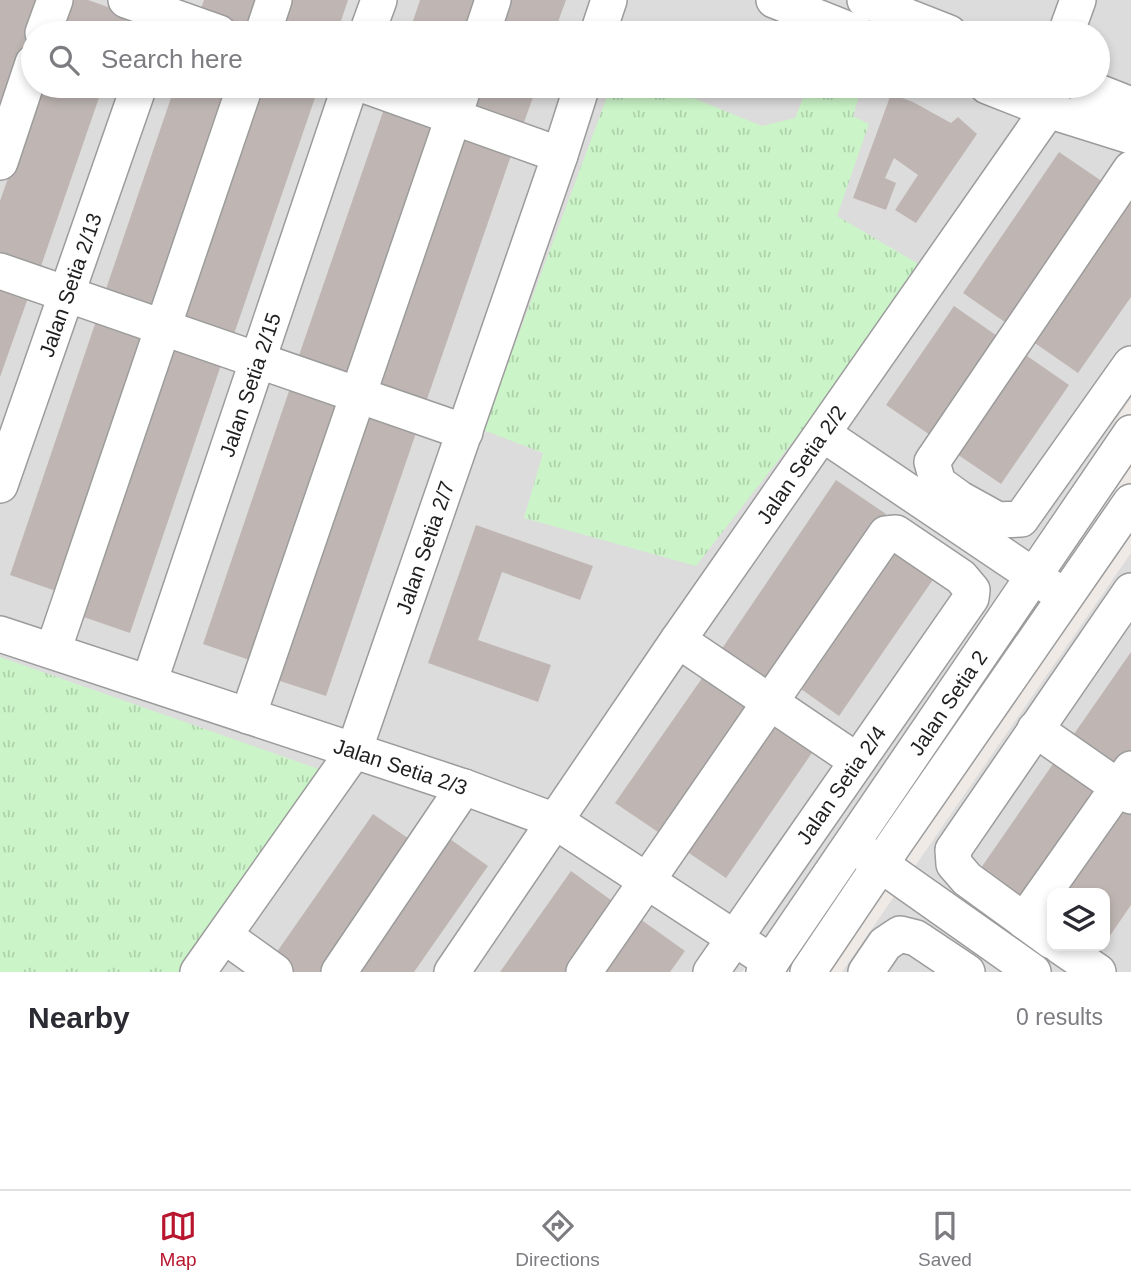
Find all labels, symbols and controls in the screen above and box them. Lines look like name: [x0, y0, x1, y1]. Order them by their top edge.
search box: [21, 21, 1110, 98]
icon: search: [45, 41, 83, 79]
text: Search here: [101, 44, 243, 74]
street label: Jalan Setia 2/13: [34, 210, 105, 360]
street label: Jalan Setia 2/15: [215, 309, 284, 460]
street label: Jalan Setia 2/2: [751, 401, 850, 528]
street label: Jalan Setia 2/7: [391, 478, 458, 617]
street label: Jalan Setia 2: [904, 646, 991, 759]
street label: Jalan Setia 2/4: [792, 721, 890, 849]
street label: Jalan Setia 2/3: [331, 733, 470, 799]
map controls: [1047, 888, 1110, 951]
button: layers: [1047, 888, 1110, 951]
text: Nearby: [28, 1001, 130, 1034]
text: 0 results: [1016, 1004, 1103, 1030]
tab: Map: [159, 1207, 197, 1271]
tab: Directions: [515, 1207, 600, 1271]
tab: Saved: [918, 1207, 972, 1271]

